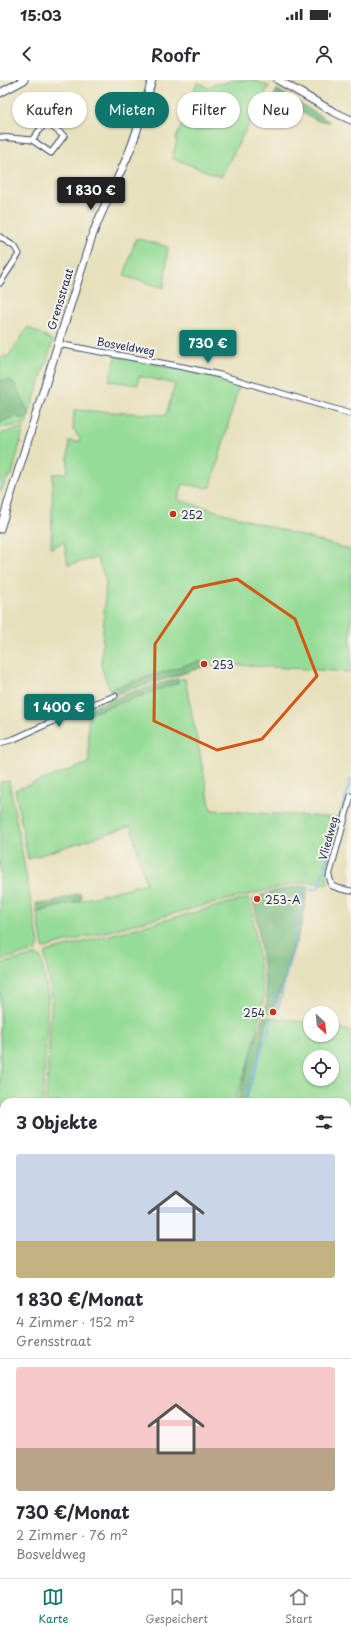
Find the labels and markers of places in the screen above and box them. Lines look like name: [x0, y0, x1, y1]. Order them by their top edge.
pin: 1 830 €: [54, 177, 128, 211]
pin: 730 €: [180, 330, 236, 364]
place label: 252: [181, 506, 203, 523]
marker: 252: [168, 509, 178, 519]
place label: 253: [212, 656, 234, 673]
marker: 253: [199, 659, 209, 669]
pin: 1 400 €: [22, 694, 96, 728]
place label: 253-A: [265, 891, 301, 908]
marker: 253-A: [252, 894, 262, 904]
place label: 254: [243, 1004, 265, 1021]
marker: 254: [268, 1007, 278, 1017]

